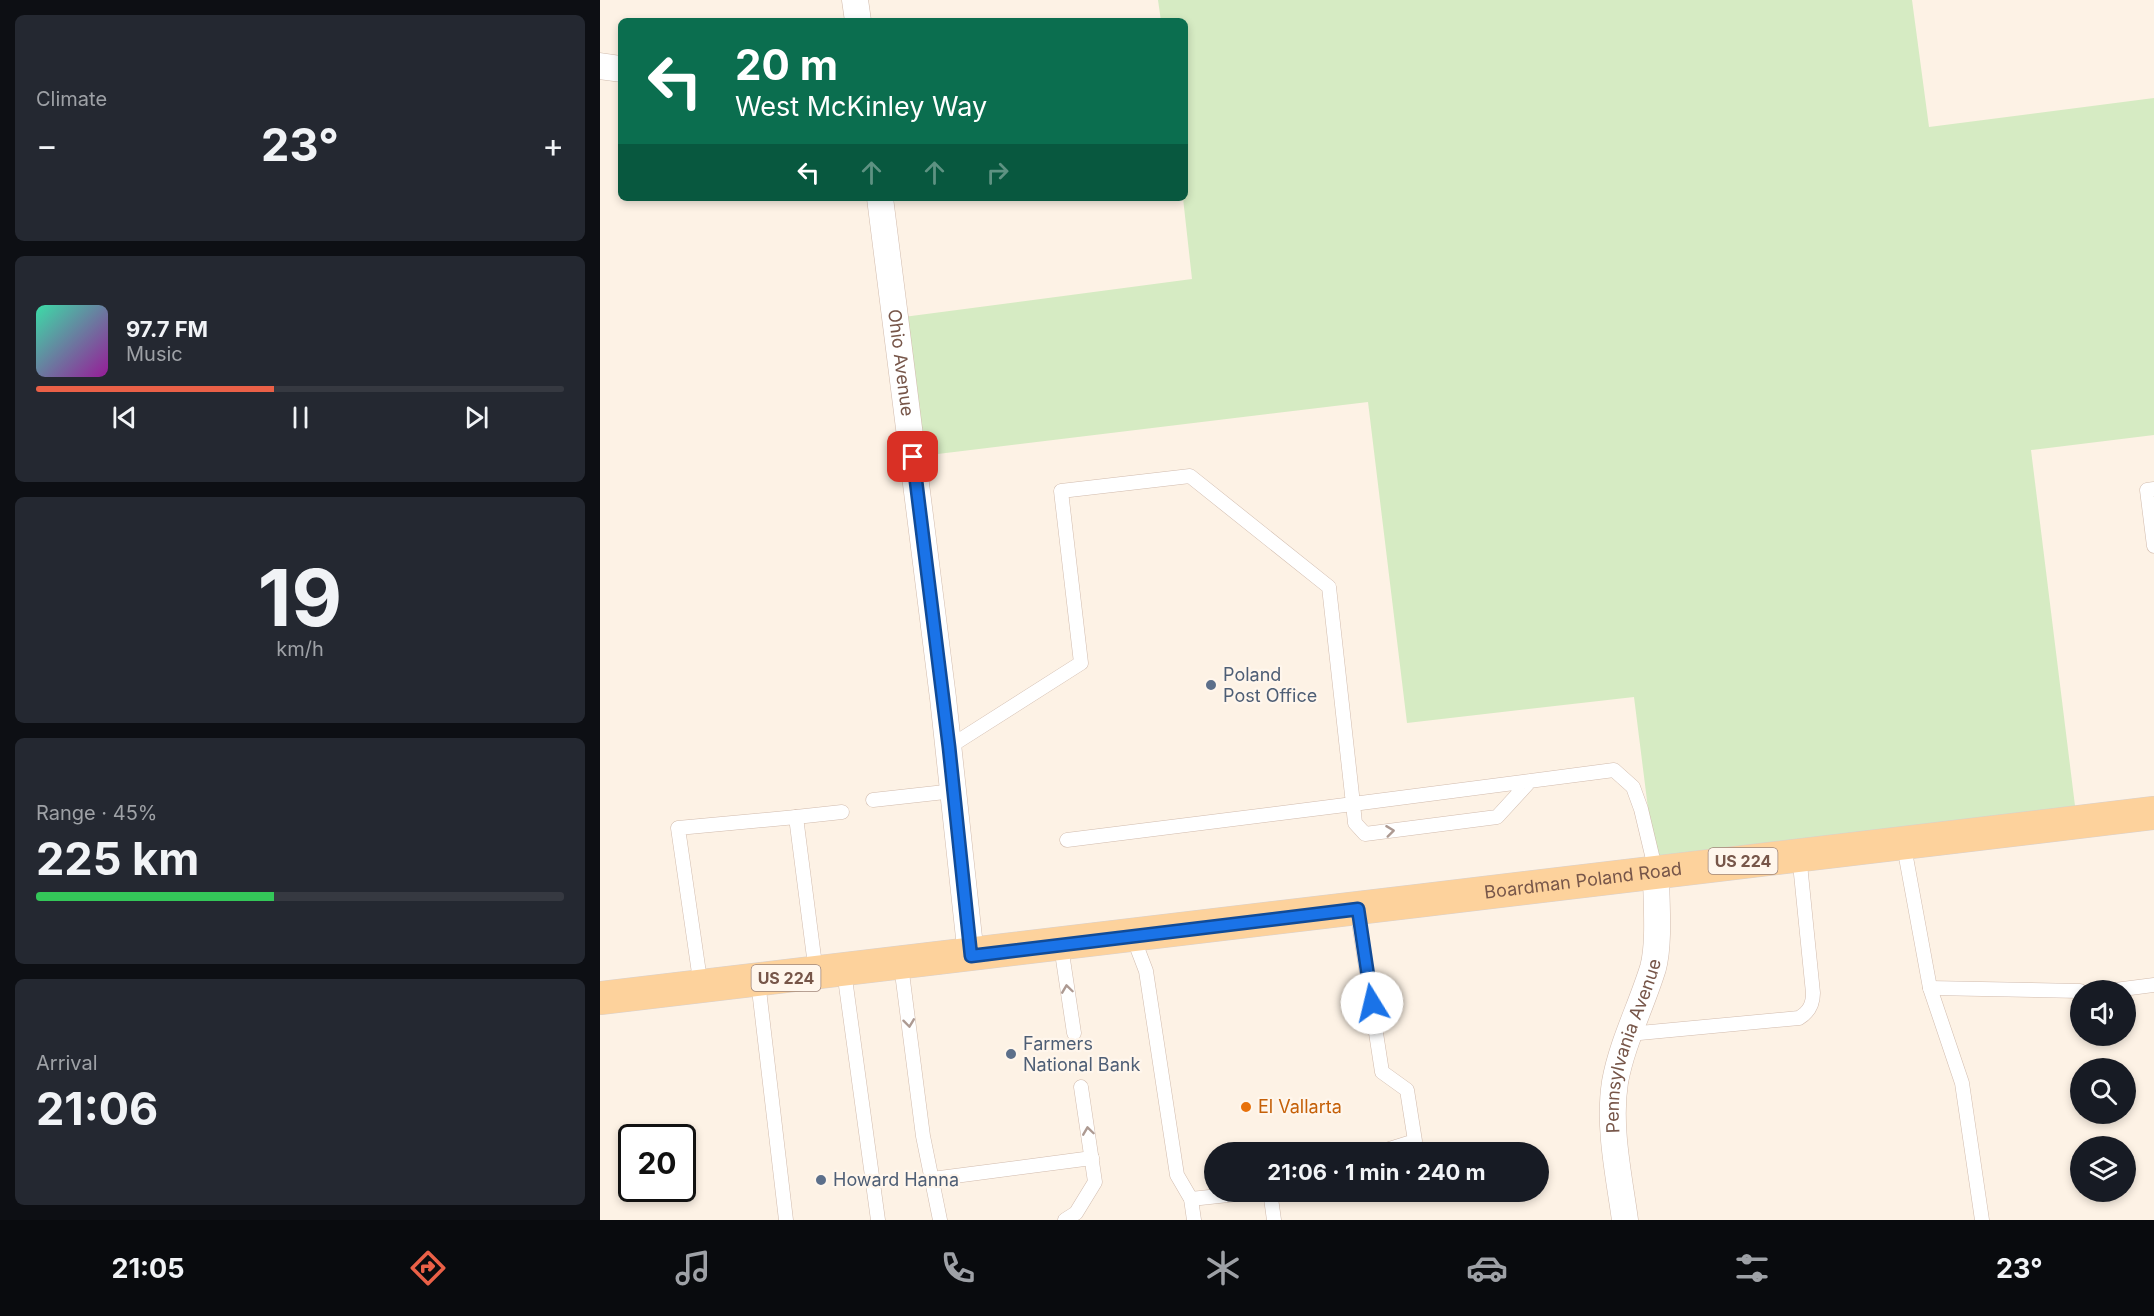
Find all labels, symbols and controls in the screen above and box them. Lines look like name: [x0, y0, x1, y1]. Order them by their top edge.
text: 20 m: [735, 39, 838, 90]
icon: left: [636, 42, 714, 120]
text: Climate: [36, 87, 107, 111]
text: West McKinley Way: [735, 90, 987, 123]
text: 23°: [261, 117, 339, 172]
text: −: [36, 125, 58, 165]
text: +: [542, 125, 564, 165]
icon: left: [792, 156, 825, 189]
icon: ahead: [855, 156, 888, 189]
icon: ahead: [918, 156, 951, 189]
icon: right: [981, 156, 1014, 189]
street label: Ohio Avenue: [884, 308, 918, 417]
text: 97.7 FM: [126, 316, 208, 342]
text: Music: [126, 342, 183, 366]
icon: previous: [108, 401, 141, 434]
icon: pause: [284, 401, 317, 434]
icon: next: [460, 401, 493, 434]
pin: [887, 431, 938, 482]
icon: arrive: [896, 440, 929, 473]
text: 19: [258, 550, 342, 645]
text: km/h: [276, 637, 324, 661]
place label: Poland Post Office: [1223, 664, 1317, 706]
marker: Poland Post Office: [1204, 678, 1218, 692]
text: Range · 45%: [36, 801, 157, 825]
one-way arrow: [1385, 826, 1394, 838]
text: 225 km: [36, 831, 199, 886]
road number: US 224: [1708, 848, 1778, 874]
street label: Boardman Poland Road: [1483, 858, 1683, 903]
street label: Pennsylvania Avenue: [1602, 957, 1665, 1134]
road number: US 224: [752, 965, 820, 991]
position arrow: [1340, 971, 1404, 1035]
map controls: [2070, 980, 2136, 1202]
button: sound: [2070, 980, 2136, 1046]
one-way arrow: [1062, 985, 1074, 994]
one-way arrow: [902, 1018, 914, 1027]
place label: Farmers National Bank: [1023, 1033, 1140, 1075]
marker: Farmers National Bank: [1004, 1047, 1018, 1061]
text: Arrival: [36, 1051, 98, 1075]
button: search: [2070, 1058, 2136, 1124]
text: 21:06: [36, 1081, 158, 1136]
place label: El Vallarta: [1258, 1096, 1342, 1117]
marker: El Vallarta: [1239, 1100, 1253, 1114]
speed limit sign: 20: [618, 1124, 696, 1202]
one-way arrow: [1082, 1127, 1094, 1136]
button: layers: [2070, 1136, 2136, 1202]
text: 21:06 · 1 min · 240 m: [1267, 1159, 1486, 1185]
place label: Howard Hanna: [833, 1169, 959, 1190]
marker: Howard Hanna: [814, 1173, 828, 1187]
icon: directions: [407, 1247, 449, 1289]
icon: music: [672, 1247, 714, 1289]
icon: phone: [937, 1247, 979, 1289]
icon: climate: [1202, 1247, 1244, 1289]
icon: car: [1466, 1247, 1508, 1289]
icon: filters: [1731, 1247, 1773, 1289]
text: 21:05: [111, 1252, 185, 1285]
text: 23°: [1996, 1252, 2043, 1285]

